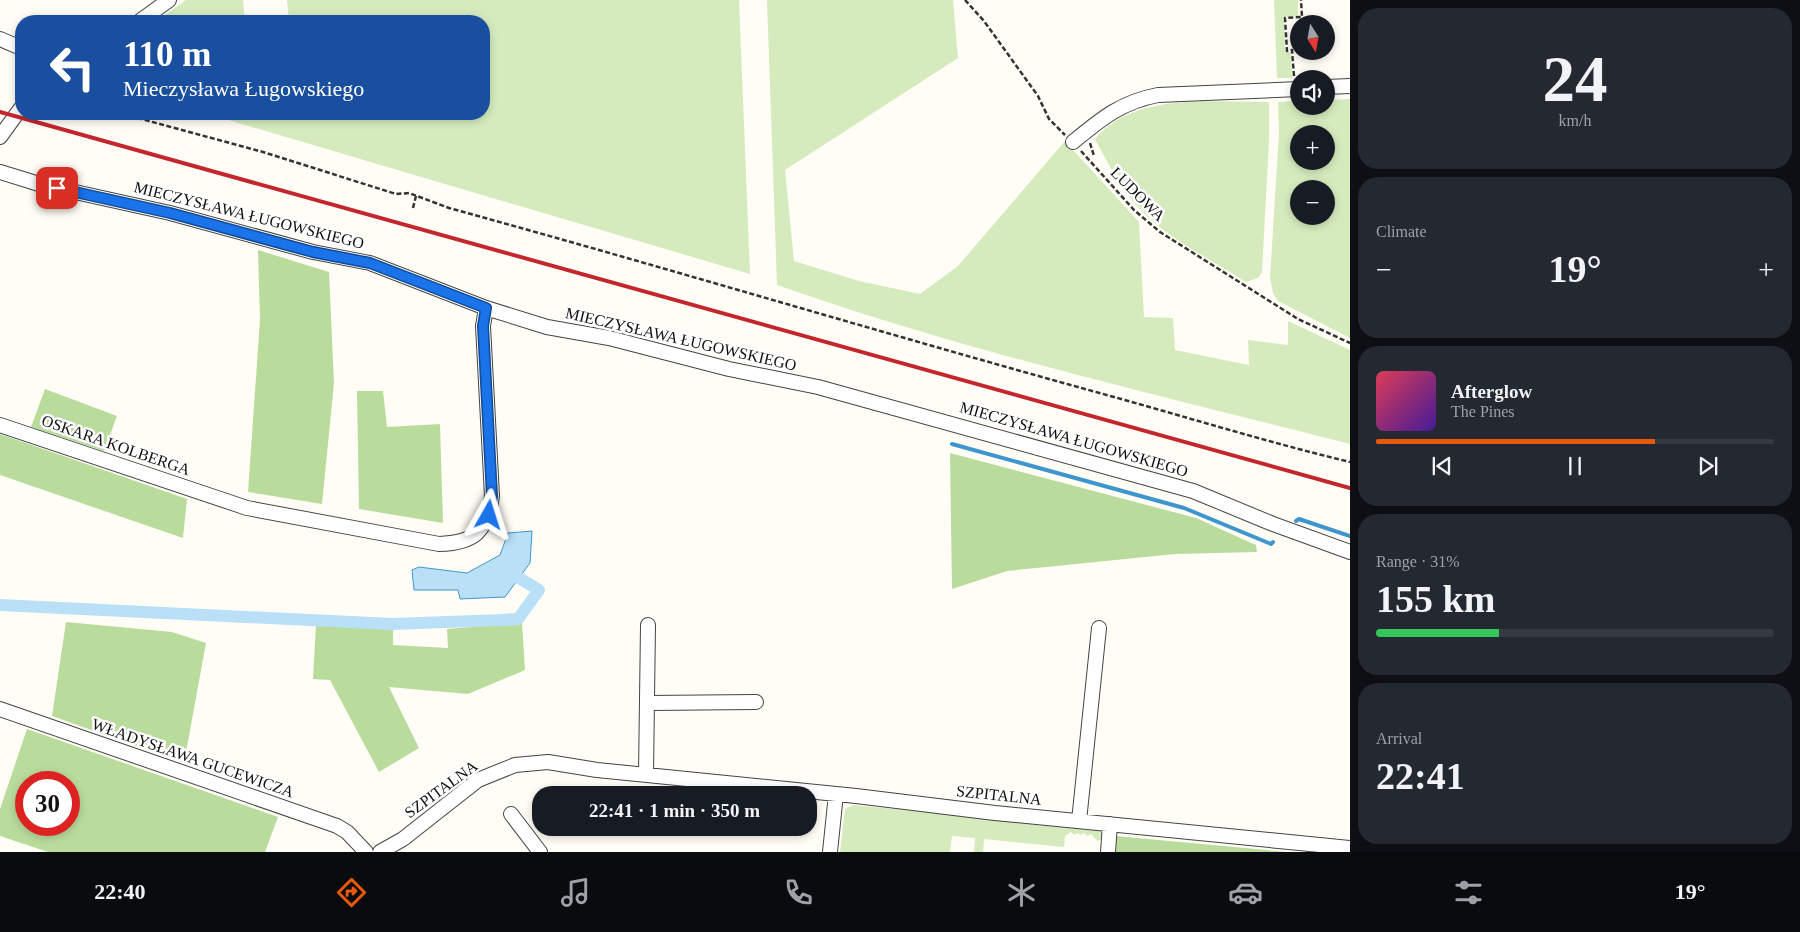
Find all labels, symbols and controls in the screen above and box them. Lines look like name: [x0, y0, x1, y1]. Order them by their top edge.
north arrow: [1290, 15, 1335, 60]
map controls: [1290, 15, 1335, 225]
icon: left: [40, 35, 105, 100]
text: 110 m: [123, 35, 211, 74]
text: 24: [1543, 43, 1608, 115]
button: sound: [1290, 70, 1335, 115]
text: Mieczysława Ługowskiego: [123, 76, 364, 101]
text: km/h: [1559, 112, 1591, 129]
button: +: [1290, 125, 1335, 170]
street label: LUDOWA: [1107, 163, 1169, 225]
pin: [36, 167, 78, 209]
icon: arrive: [43, 174, 71, 202]
street label: MIECZYSŁAWA ŁUGOWSKIEGO: [132, 178, 366, 252]
button: −: [1290, 180, 1335, 225]
text: Climate: [1376, 223, 1427, 240]
text: 19°: [1548, 248, 1602, 290]
text: −: [1376, 254, 1392, 285]
text: +: [1758, 254, 1774, 285]
street label: MIECZYSŁAWA ŁUGOWSKIEGO: [564, 304, 798, 374]
text: Afterglow: [1451, 381, 1532, 402]
street label: MIECZYSŁAWA ŁUGOWSKIEGO: [958, 398, 1190, 480]
text: The Pines: [1451, 403, 1515, 420]
street label: OSKARA KOLBERGA: [39, 412, 193, 479]
icon: previous: [1428, 452, 1456, 480]
icon: pause: [1561, 452, 1589, 480]
icon: next: [1694, 452, 1722, 480]
position arrow: [462, 488, 514, 540]
text: Range · 31%: [1376, 553, 1460, 570]
text: 155 km: [1376, 578, 1495, 620]
street label: WŁADYSŁAWA GUCEWICZA: [90, 715, 297, 801]
text: Arrival: [1376, 730, 1422, 747]
text: 22:41: [1376, 755, 1465, 797]
street label: SZPITALNA: [401, 757, 481, 821]
speed limit sign: 30: [15, 771, 80, 836]
street label: SZPITALNA: [955, 782, 1043, 808]
text: 22:41 · 1 min · 350 m: [589, 800, 760, 821]
icon: directions: [334, 875, 369, 910]
icon: music: [558, 875, 593, 910]
icon: phone: [781, 875, 816, 910]
icon: climate: [1004, 875, 1039, 910]
icon: car: [1228, 875, 1263, 910]
icon: filters: [1451, 875, 1486, 910]
text: 22:40: [94, 879, 146, 904]
text: 19°: [1675, 879, 1706, 904]

